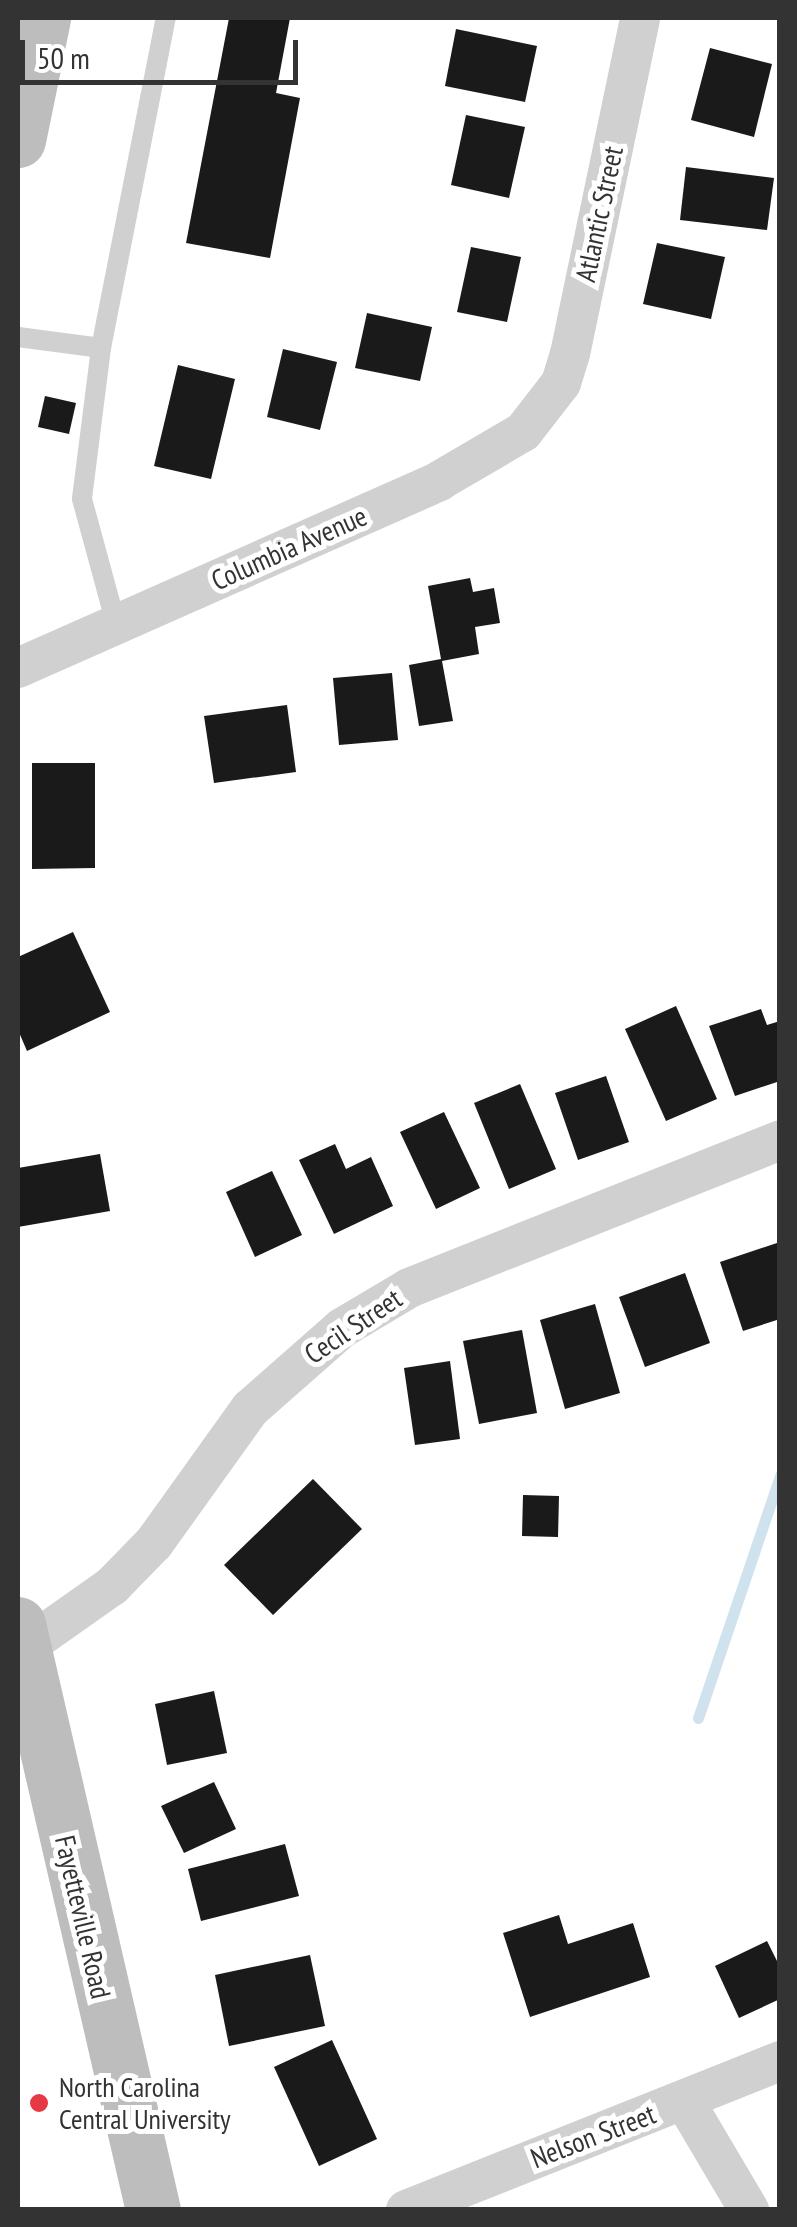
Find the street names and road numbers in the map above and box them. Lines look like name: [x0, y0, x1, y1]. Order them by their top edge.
street label: Atlantic Street: [568, 143, 630, 285]
street label: Columbia Avenue: [206, 499, 372, 597]
street label: Cecil Street: [298, 1281, 408, 1371]
street label: Fayetteville Road: [48, 1832, 118, 2002]
street label: Nelson Street: [526, 2097, 660, 2175]

